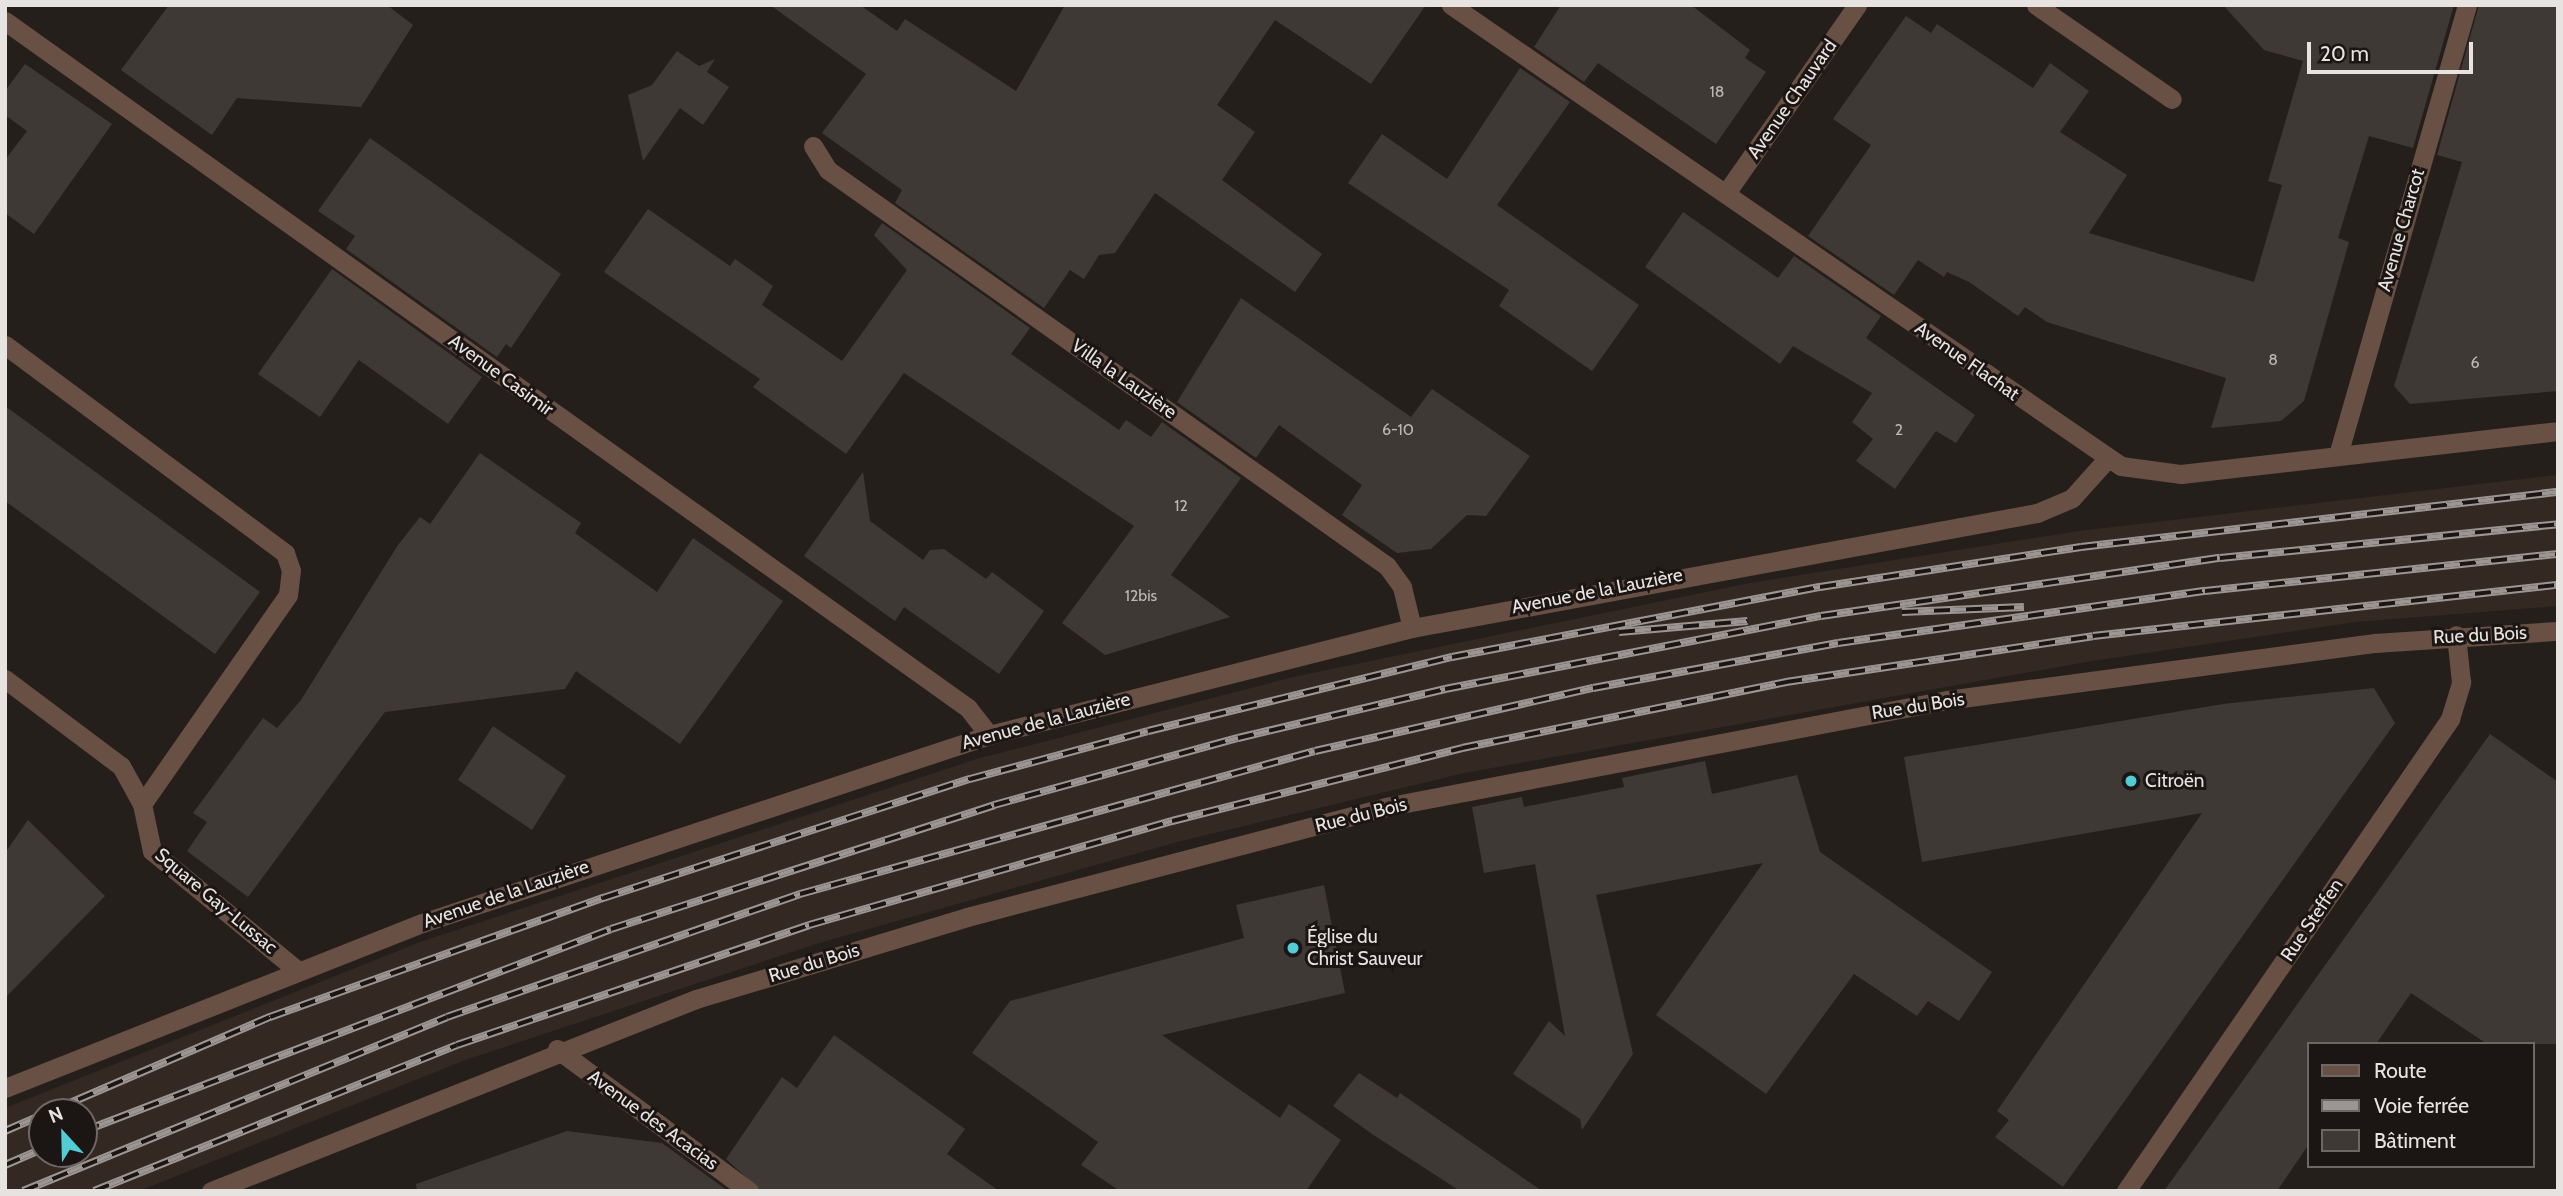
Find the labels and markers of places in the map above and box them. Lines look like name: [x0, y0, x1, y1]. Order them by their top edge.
place label: Citroën: [2145, 770, 2204, 792]
marker: Citroën: [2123, 773, 2139, 789]
place label: Église du Christ Sauveur: [1307, 926, 1423, 970]
marker: Église du Christ Sauveur: [1285, 940, 1301, 956]

